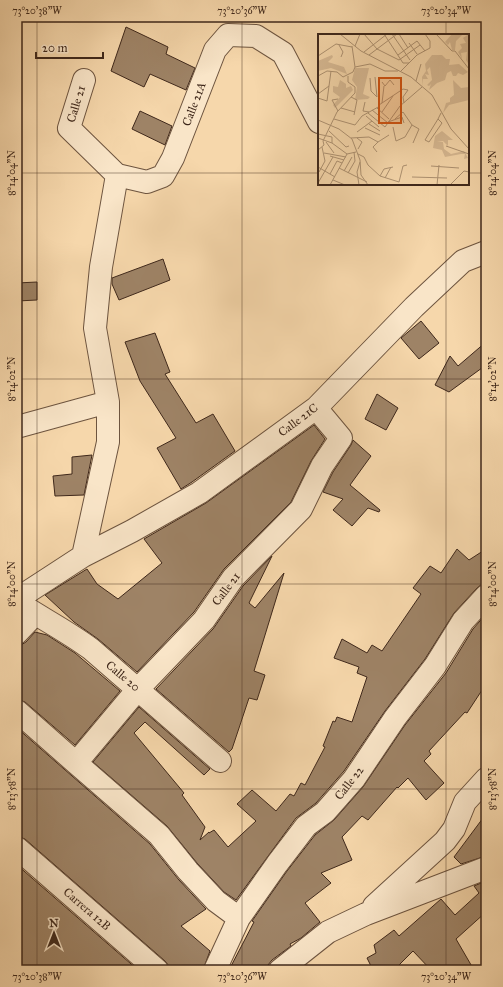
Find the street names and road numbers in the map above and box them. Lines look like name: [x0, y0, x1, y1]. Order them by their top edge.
street label: Calle 21A: [179, 80, 209, 128]
street label: Calle 21: [64, 84, 88, 124]
street label: Calle 21C: [275, 401, 321, 439]
street label: Calle 21: [209, 569, 243, 608]
street label: Calle 20: [103, 658, 143, 694]
street label: Calle 22: [331, 763, 367, 803]
street label: Carrera 12B: [61, 885, 113, 933]

